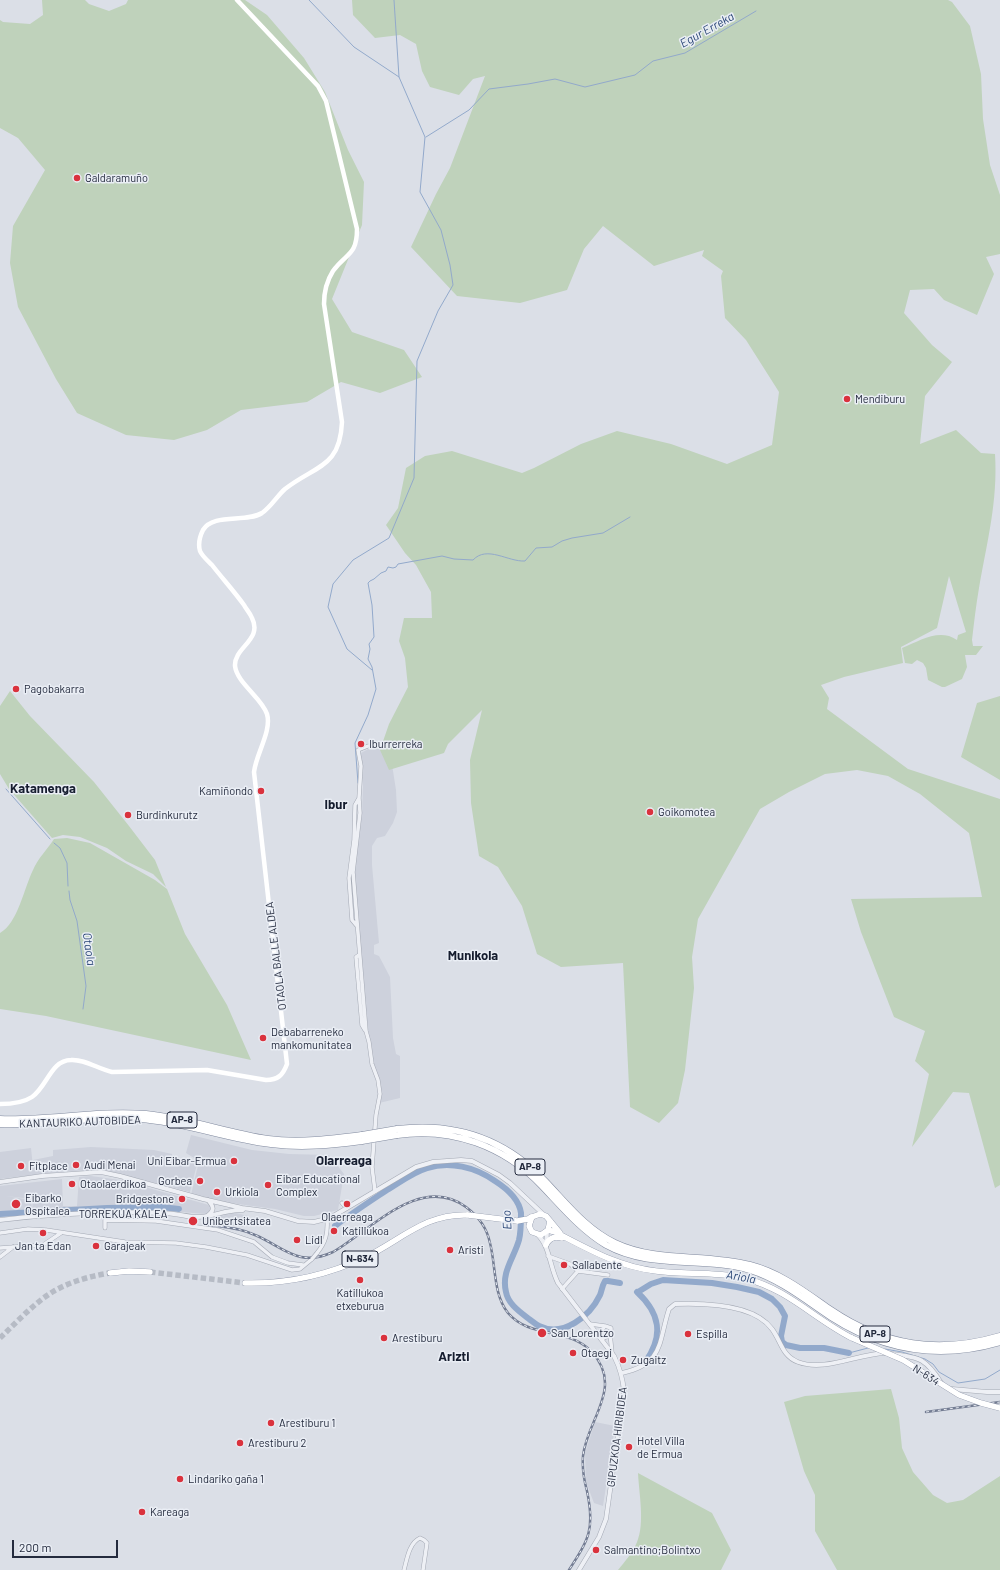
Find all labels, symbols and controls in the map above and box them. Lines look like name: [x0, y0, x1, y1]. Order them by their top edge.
water label: Egur Erreka: [677, 9, 737, 51]
place label: Galdaramuño: [85, 171, 148, 185]
marker: Galdaramuño: [72, 173, 82, 183]
place label: Mendiburu: [855, 392, 905, 406]
marker: Mendiburu: [842, 394, 852, 404]
place label: Pagobakarra: [24, 682, 84, 696]
marker: Pagobakarra: [11, 684, 21, 694]
place label: Iburrerreka: [369, 737, 422, 751]
marker: Iburrerreka: [356, 739, 366, 749]
district label: Katamenga: [10, 781, 76, 797]
place label: Kamiñondo: [199, 784, 253, 798]
marker: Kamiñondo: [256, 786, 266, 796]
district label: Ibur: [325, 797, 347, 813]
place label: Goikomotea: [658, 805, 715, 819]
marker: Goikomotea: [645, 807, 655, 817]
place label: Burdinkurutz: [136, 808, 198, 822]
marker: Burdinkurutz: [123, 810, 133, 820]
street label: OTAOLA BALLE ALDEA: [263, 901, 289, 1011]
water label: Otaola: [80, 932, 98, 966]
district label: Munikola: [448, 948, 498, 964]
place label: Debabarreneko mankomunitatea: [271, 1025, 352, 1051]
marker: Debabarreneko mankomunitatea: [258, 1033, 268, 1043]
road number: AP-8: [167, 1112, 197, 1128]
street label: KANTAURIKO AUTOBIDEA: [19, 1113, 141, 1131]
district label: Olarreaga: [316, 1153, 372, 1169]
place label: Uni Eibar-Ermua: [147, 1154, 226, 1168]
marker: Uni Eibar-Ermua: [229, 1156, 239, 1166]
place label: Audi Menai: [84, 1158, 136, 1172]
place label: Fitplace: [29, 1159, 68, 1173]
road number: AP-8: [515, 1159, 545, 1175]
marker: Audi Menai: [71, 1160, 81, 1170]
marker: Fitplace: [16, 1161, 26, 1171]
place label: Eibar Educational Complex: [276, 1172, 360, 1198]
place label: Gorbea: [158, 1174, 192, 1188]
marker: Gorbea: [195, 1176, 205, 1186]
place label: Otaolaerdikoa: [80, 1177, 146, 1191]
marker: Otaolaerdikoa: [67, 1179, 77, 1189]
marker: Eibar Educational Complex: [263, 1180, 273, 1190]
place label: Urkiola: [225, 1185, 259, 1199]
marker: Urkiola: [212, 1187, 222, 1197]
place label: Eibarko Ospitalea: [25, 1191, 70, 1217]
place label: Bridgestone: [116, 1192, 174, 1206]
marker: Bridgestone: [177, 1194, 187, 1204]
marker: Eibarko Ospitalea: [10, 1198, 22, 1210]
marker: Olaerreaga: [342, 1199, 352, 1209]
street label: TORREKUA KALEA: [79, 1207, 167, 1221]
place label: Olaerreaga: [321, 1210, 373, 1224]
water label: Ego: [499, 1210, 515, 1230]
place label: Unibertsitatea: [202, 1214, 271, 1228]
marker: Unibertsitatea: [187, 1215, 199, 1227]
place label: Katillukoa: [342, 1224, 389, 1238]
marker: Katillukoa: [329, 1226, 339, 1236]
marker: Jan ta Edan: [38, 1228, 48, 1238]
place label: Lidl: [305, 1233, 323, 1247]
marker: Lidl: [292, 1235, 302, 1245]
place label: Jan ta Edan: [15, 1239, 71, 1253]
place label: Garajeak: [104, 1239, 146, 1253]
marker: Garajeak: [91, 1241, 101, 1251]
place label: Aristi: [458, 1243, 484, 1257]
marker: Aristi: [445, 1245, 455, 1255]
road number: N-634: [342, 1251, 378, 1267]
place label: Sallabente: [572, 1258, 622, 1272]
marker: Sallabente: [559, 1260, 569, 1270]
water label: Ariola: [725, 1267, 757, 1287]
marker: Katillukoa etxeburua: [355, 1275, 365, 1285]
place label: Katillukoa etxeburua: [336, 1286, 384, 1312]
place label: San Lorentzo: [551, 1326, 614, 1340]
road number: AP-8: [860, 1326, 890, 1342]
marker: San Lorentzo: [536, 1327, 548, 1339]
place label: Espilla: [696, 1327, 728, 1341]
marker: Espilla: [683, 1329, 693, 1339]
place label: Arestiburu: [392, 1331, 442, 1345]
marker: Arestiburu: [379, 1333, 389, 1343]
place label: Otaegi: [581, 1346, 612, 1360]
marker: Otaegi: [568, 1348, 578, 1358]
district label: Arizti: [438, 1349, 470, 1365]
place label: Zugaitz: [631, 1353, 666, 1367]
marker: Zugaitz: [618, 1355, 628, 1365]
street label: N-634: [910, 1362, 942, 1388]
street label: GIPUZKOA HIRIBIDEA: [604, 1386, 630, 1488]
place label: Arestiburu 1: [279, 1416, 335, 1430]
marker: Arestiburu 1: [266, 1418, 276, 1428]
place label: Hotel Villa de Ermua: [637, 1434, 685, 1460]
place label: Arestiburu 2: [248, 1436, 306, 1450]
marker: Arestiburu 2: [235, 1438, 245, 1448]
marker: Hotel Villa de Ermua: [624, 1442, 634, 1452]
place label: Lindariko gaña 1: [188, 1472, 264, 1486]
marker: Lindariko gaña 1: [175, 1474, 185, 1484]
place label: Kareaga: [150, 1505, 189, 1519]
marker: Kareaga: [137, 1507, 147, 1517]
scale bar: [14, 1532, 120, 1558]
text: 200 m: [19, 1540, 51, 1554]
place label: Salmantino;Bolintxo: [604, 1543, 700, 1557]
marker: Salmantino;Bolintxo: [591, 1545, 601, 1555]

